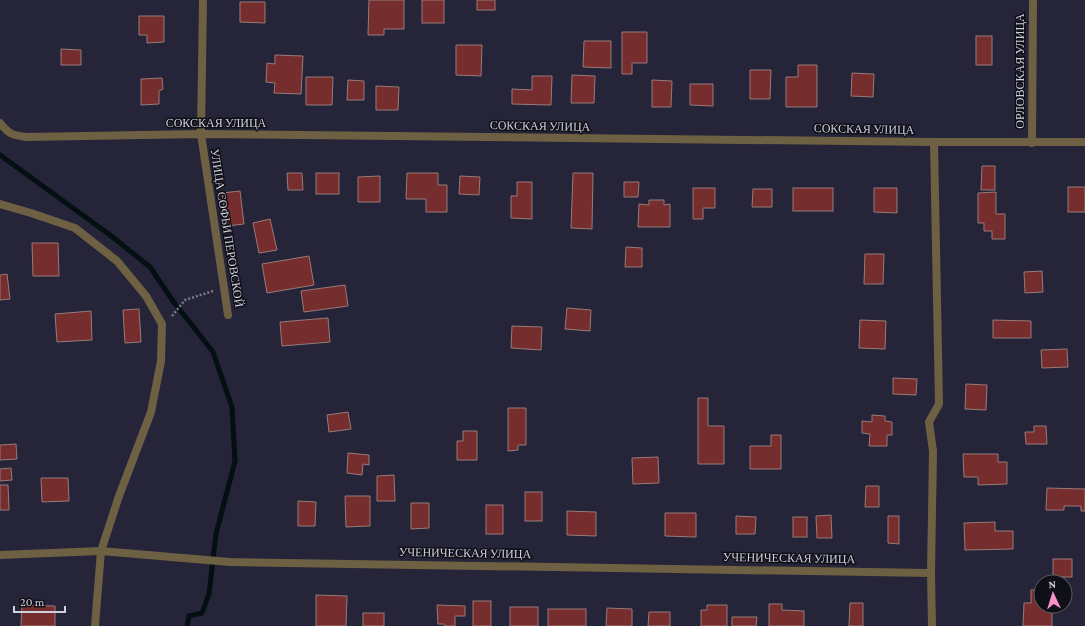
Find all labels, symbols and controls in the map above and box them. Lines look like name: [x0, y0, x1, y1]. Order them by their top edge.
street label: ОРЛОВСКАЯ УЛИЦА: [1013, 13, 1027, 129]
street label: СОКСКАЯ УЛИЦА: [166, 116, 267, 130]
street label: СОКСКАЯ УЛИЦА: [490, 118, 591, 134]
street label: СОКСКАЯ УЛИЦА: [814, 121, 915, 137]
street label: УЛИЦА СОФЬИ ПЕРОВСКОЙ: [208, 148, 246, 309]
street label: УЧЕНИЧЕСКАЯ УЛИЦА: [399, 545, 532, 561]
street label: УЧЕНИЧЕСКАЯ УЛИЦА: [723, 550, 856, 566]
north arrow: [1033, 574, 1073, 614]
text: N: [1048, 578, 1057, 590]
scale bar: [14, 588, 65, 614]
text: 20 m: [20, 595, 45, 609]

